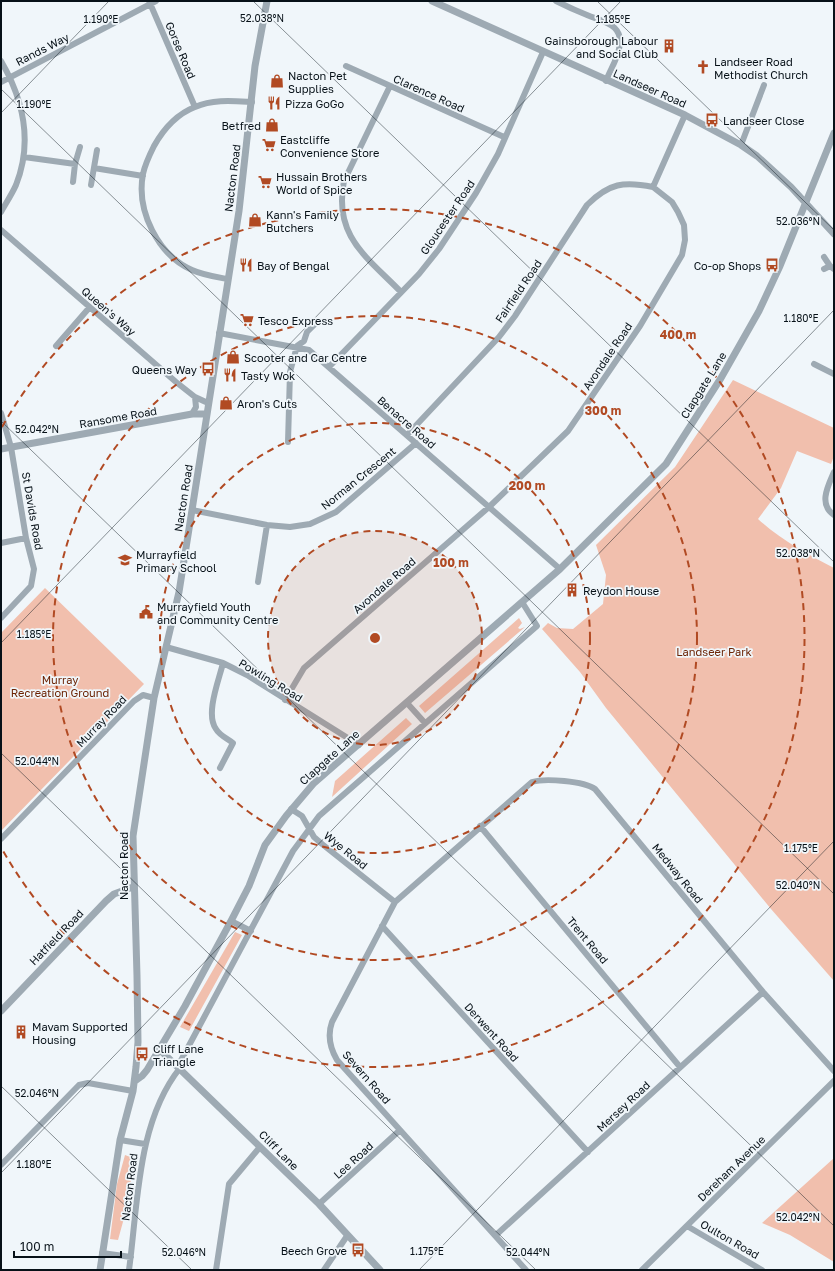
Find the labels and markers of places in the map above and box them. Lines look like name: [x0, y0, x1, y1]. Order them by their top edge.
place label: Gainsborough Labour and Social Club: [545, 34, 659, 60]
building icon: Gainsborough Labour and Social Club: [661, 38, 677, 54]
place label: Landseer Road Methodist Church: [714, 55, 808, 81]
church icon: Landseer Road Methodist Church: [695, 59, 711, 75]
place label: Nacton Pet Supplies: [288, 69, 347, 95]
shop icon: Nacton Pet Supplies: [269, 73, 285, 89]
restaurant icon: Pizza GoGo: [266, 95, 282, 111]
place label: Pizza GoGo: [285, 97, 345, 110]
bus stop icon: Landseer Close: [704, 112, 720, 128]
place label: Landseer Close: [723, 114, 804, 127]
shop icon: Betfred: [264, 117, 280, 133]
place label: Betfred: [222, 119, 261, 132]
place label: Eastcliffe Convenience Store: [280, 133, 379, 159]
supermarket icon: Eastcliffe Convenience Store: [261, 137, 277, 153]
place label: Hussain Brothers World of Spice: [276, 170, 367, 196]
supermarket icon: Hussain Brothers World of Spice: [257, 174, 273, 190]
place label: Kann's Family Butchers: [266, 208, 339, 234]
shop icon: Kann's Family Butchers: [247, 212, 263, 228]
restaurant icon: Bay of Bengal: [238, 257, 254, 273]
bus stop icon: Co-op Shops: [764, 257, 780, 273]
place label: Bay of Bengal: [257, 259, 330, 272]
place label: Co-op Shops: [694, 259, 761, 272]
supermarket icon: Tesco Express: [239, 312, 255, 328]
place label: Tesco Express: [258, 314, 333, 327]
shop icon: Scooter and Car Centre: [225, 349, 241, 365]
place label: Scooter and Car Centre: [244, 351, 367, 364]
bus stop icon: Queens Way: [200, 361, 216, 377]
place label: Queens Way: [132, 363, 197, 376]
restaurant icon: Tasty Wok: [222, 367, 238, 383]
place label: Tasty Wok: [241, 369, 295, 382]
shop icon: Aron's Cuts: [218, 395, 234, 411]
place label: Aron's Cuts: [237, 397, 297, 410]
place label: Murrayfield Primary School: [136, 548, 217, 574]
school or university icon: Murrayfield Primary School: [117, 552, 133, 568]
building icon: Reydon House: [564, 582, 580, 598]
place label: Reydon House: [583, 584, 659, 597]
place label: Murrayfield Youth and Community Centre: [157, 600, 278, 626]
public building icon: Murrayfield Youth and Community Centre: [138, 604, 154, 620]
centre of rings: [368, 631, 382, 645]
place label: Mavam Supported Housing: [32, 1020, 128, 1046]
building icon: Mavam Supported Housing: [13, 1024, 29, 1040]
place label: Cliff Lane Triangle: [153, 1042, 204, 1068]
bus stop icon: Cliff Lane Triangle: [134, 1046, 150, 1062]
bus stop icon: Beech Grove: [350, 1242, 366, 1258]
place label: Beech Grove: [281, 1244, 347, 1257]

